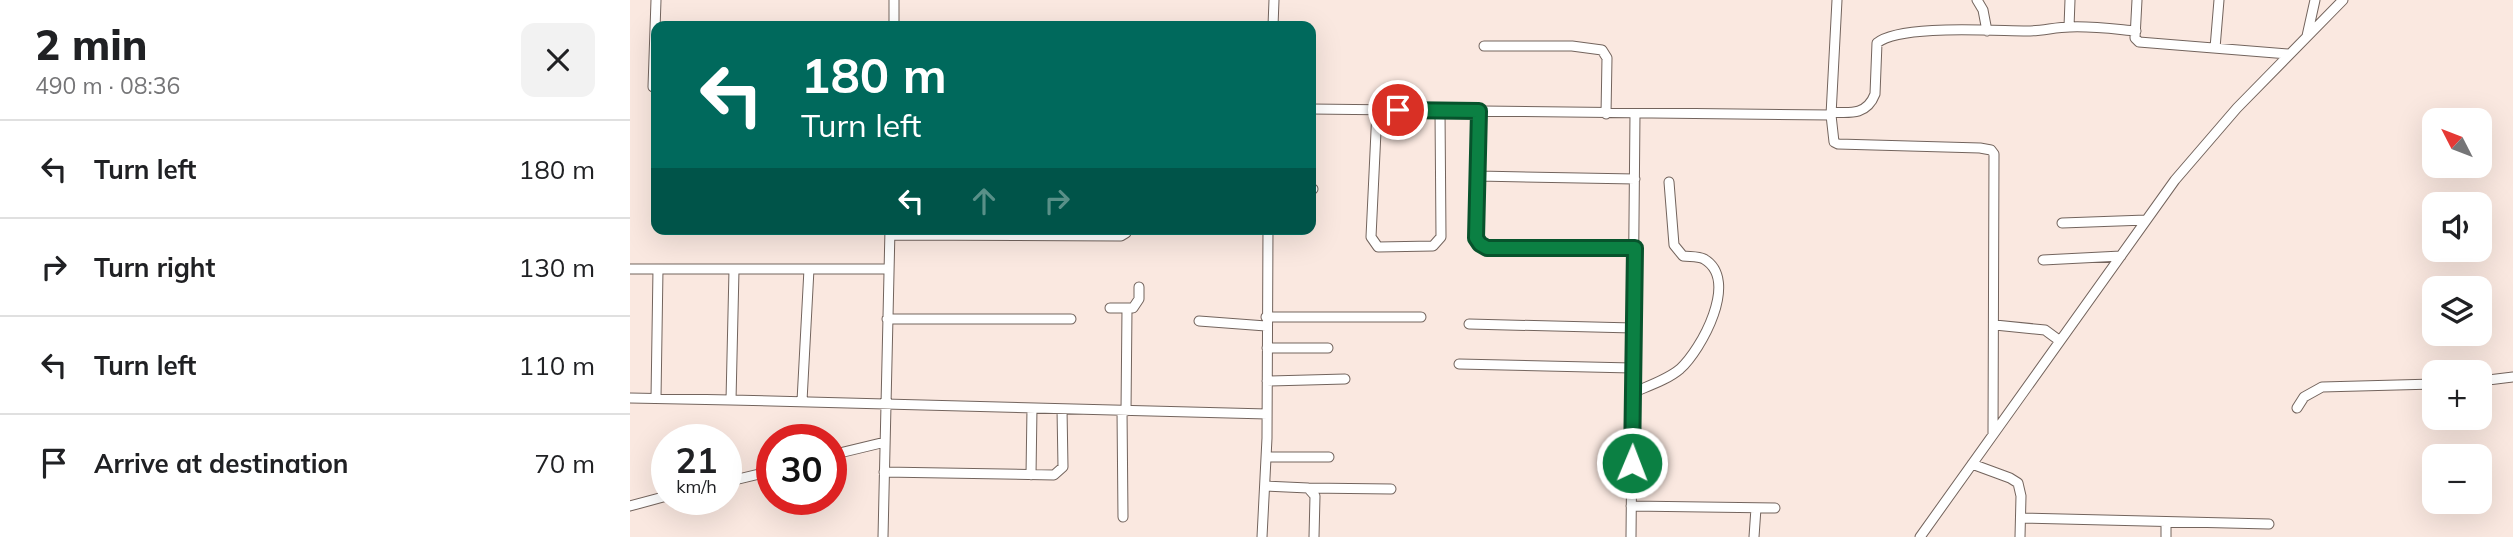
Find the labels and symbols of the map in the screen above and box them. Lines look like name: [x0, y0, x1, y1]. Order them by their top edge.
pin: [1368, 80, 1428, 140]
north arrow: [2422, 108, 2492, 178]
speed limit sign: 30: [756, 424, 847, 515]
position arrow: [1595, 426, 1669, 500]

